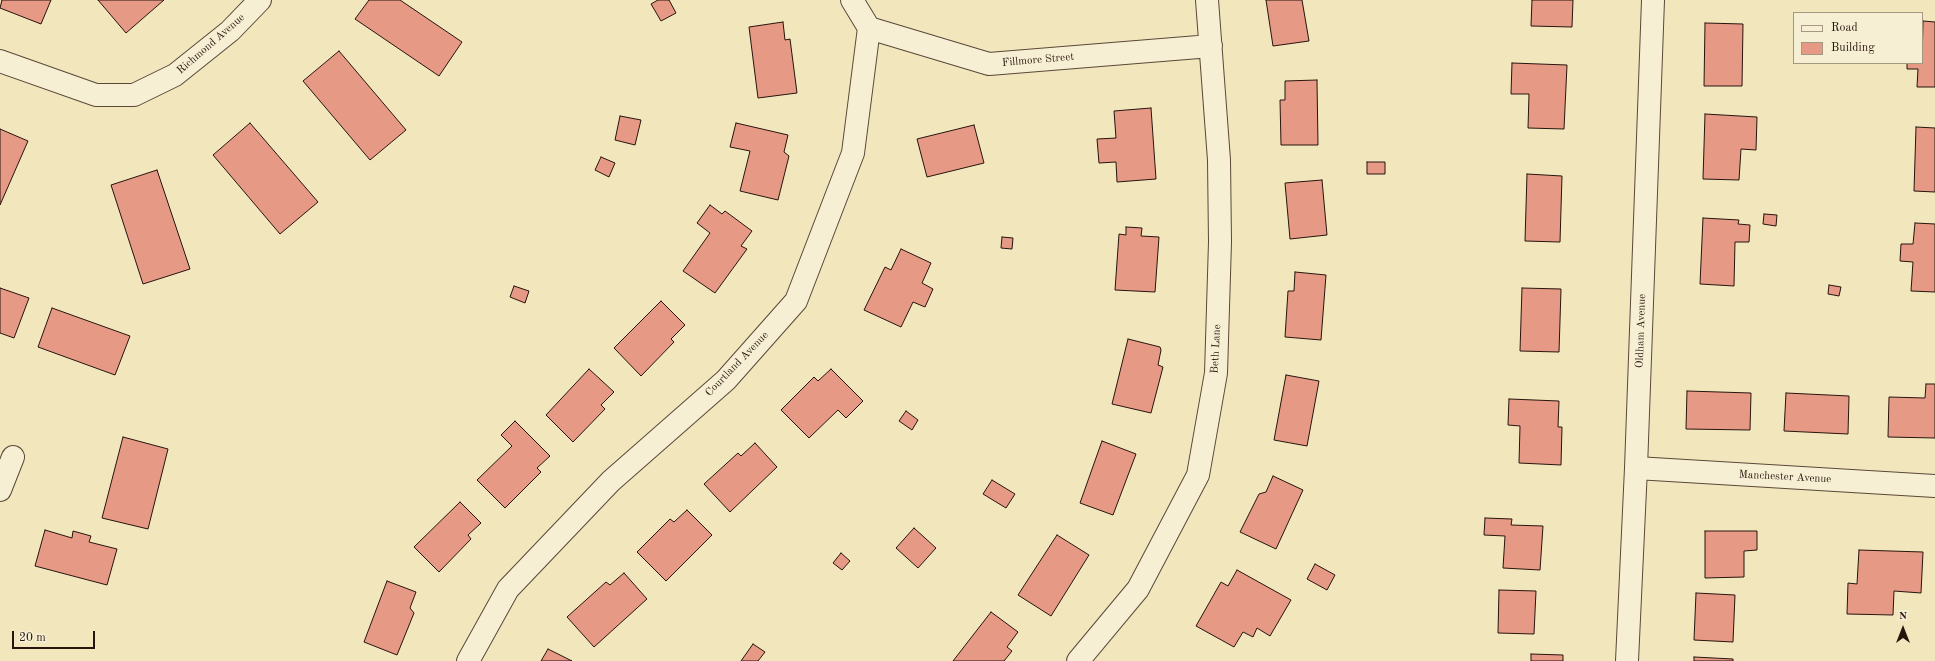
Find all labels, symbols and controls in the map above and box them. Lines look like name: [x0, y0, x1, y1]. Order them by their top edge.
street label: Richmond Avenue: [174, 11, 248, 77]
legend: [1793, 12, 1923, 64]
text: Road: [1831, 22, 1858, 34]
text: Building: [1831, 42, 1875, 54]
street label: Fillmore Street: [1001, 50, 1075, 70]
street label: Oldham Avenue: [1633, 294, 1649, 368]
street label: Beth Lane: [1208, 324, 1224, 374]
street label: Courtland Avenue: [703, 329, 771, 399]
street label: Manchester Avenue: [1738, 468, 1832, 486]
north arrow: [1883, 609, 1923, 649]
text: N: [1899, 611, 1907, 622]
scale bar: [14, 623, 97, 649]
text: 20 m: [19, 632, 46, 644]

